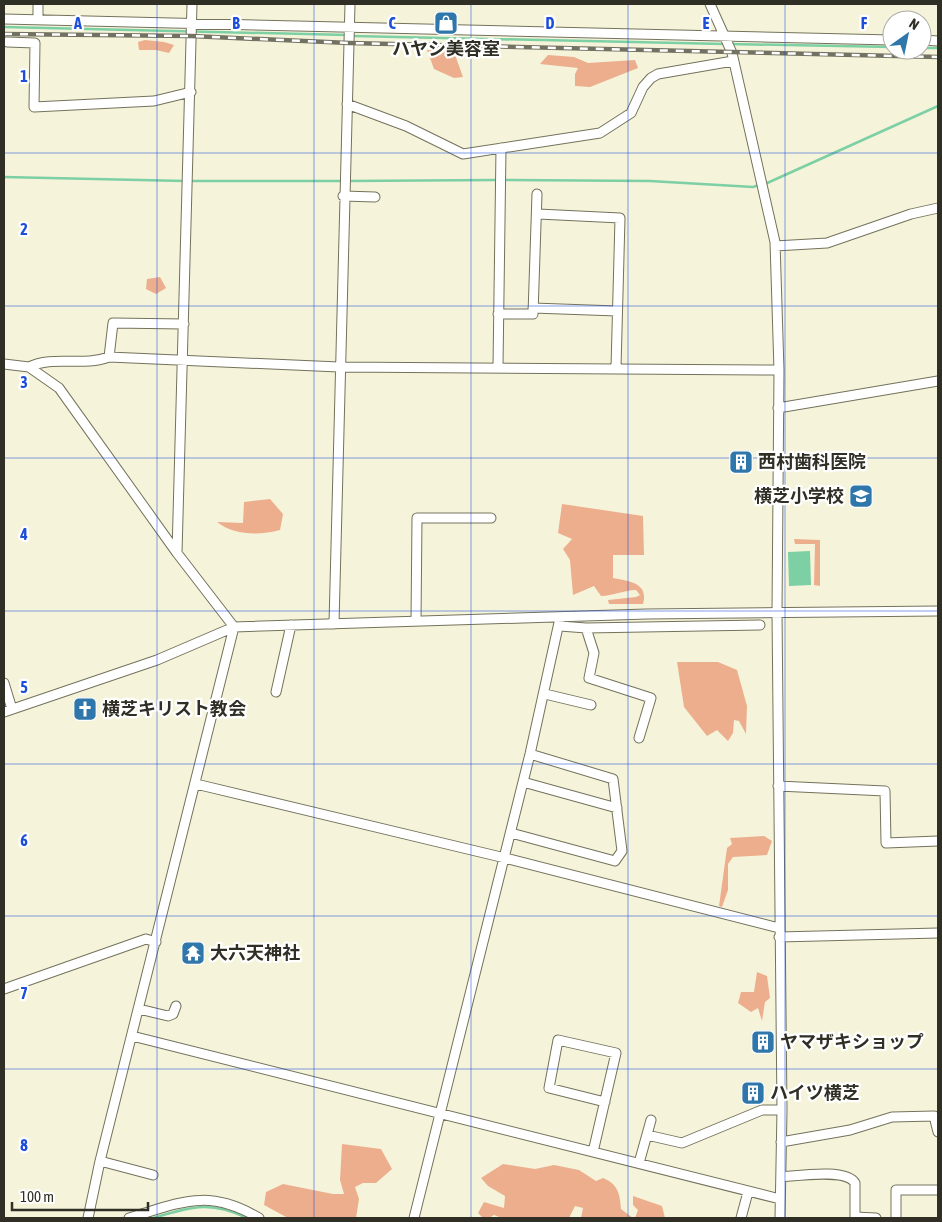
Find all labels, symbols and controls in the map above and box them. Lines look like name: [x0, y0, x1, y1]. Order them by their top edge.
shop icon: ハヤシ美容室: [433, 10, 459, 36]
north arrow: [882, 10, 932, 60]
text: A: [73, 14, 82, 32]
text: B: [232, 14, 240, 32]
text: C: [388, 14, 396, 32]
text: D: [546, 14, 555, 32]
text: E: [703, 14, 710, 32]
text: F: [861, 14, 868, 32]
text: N: [906, 15, 922, 33]
place label: ハヤシ美容室: [392, 38, 500, 59]
text: 1: [20, 67, 28, 85]
text: 2: [20, 220, 28, 238]
text: 3: [20, 373, 28, 391]
building icon: 西村歯科医院: [728, 449, 754, 475]
place label: 西村歯科医院: [758, 451, 866, 472]
school or university icon: 横芝小学校: [848, 483, 874, 509]
place label: 横芝小学校: [754, 485, 844, 506]
text: 4: [19, 525, 28, 543]
text: 5: [20, 678, 28, 696]
church icon: 横芝キリスト教会: [72, 696, 98, 722]
place label: 横芝キリスト教会: [102, 698, 246, 719]
text: 6: [20, 831, 28, 849]
temple icon: 大六天神社: [180, 940, 206, 966]
place label: 大六天神社: [210, 942, 300, 963]
text: 7: [20, 984, 28, 1002]
building icon: ヤマザキショップ: [750, 1029, 776, 1055]
place label: ヤマザキショップ: [780, 1031, 924, 1052]
building icon: ハイツ横芝: [740, 1080, 766, 1106]
place label: ハイツ横芝: [770, 1082, 860, 1103]
text: 8: [20, 1136, 28, 1154]
scale bar: [12, 1180, 149, 1212]
text: 100 m: [20, 1188, 54, 1205]

